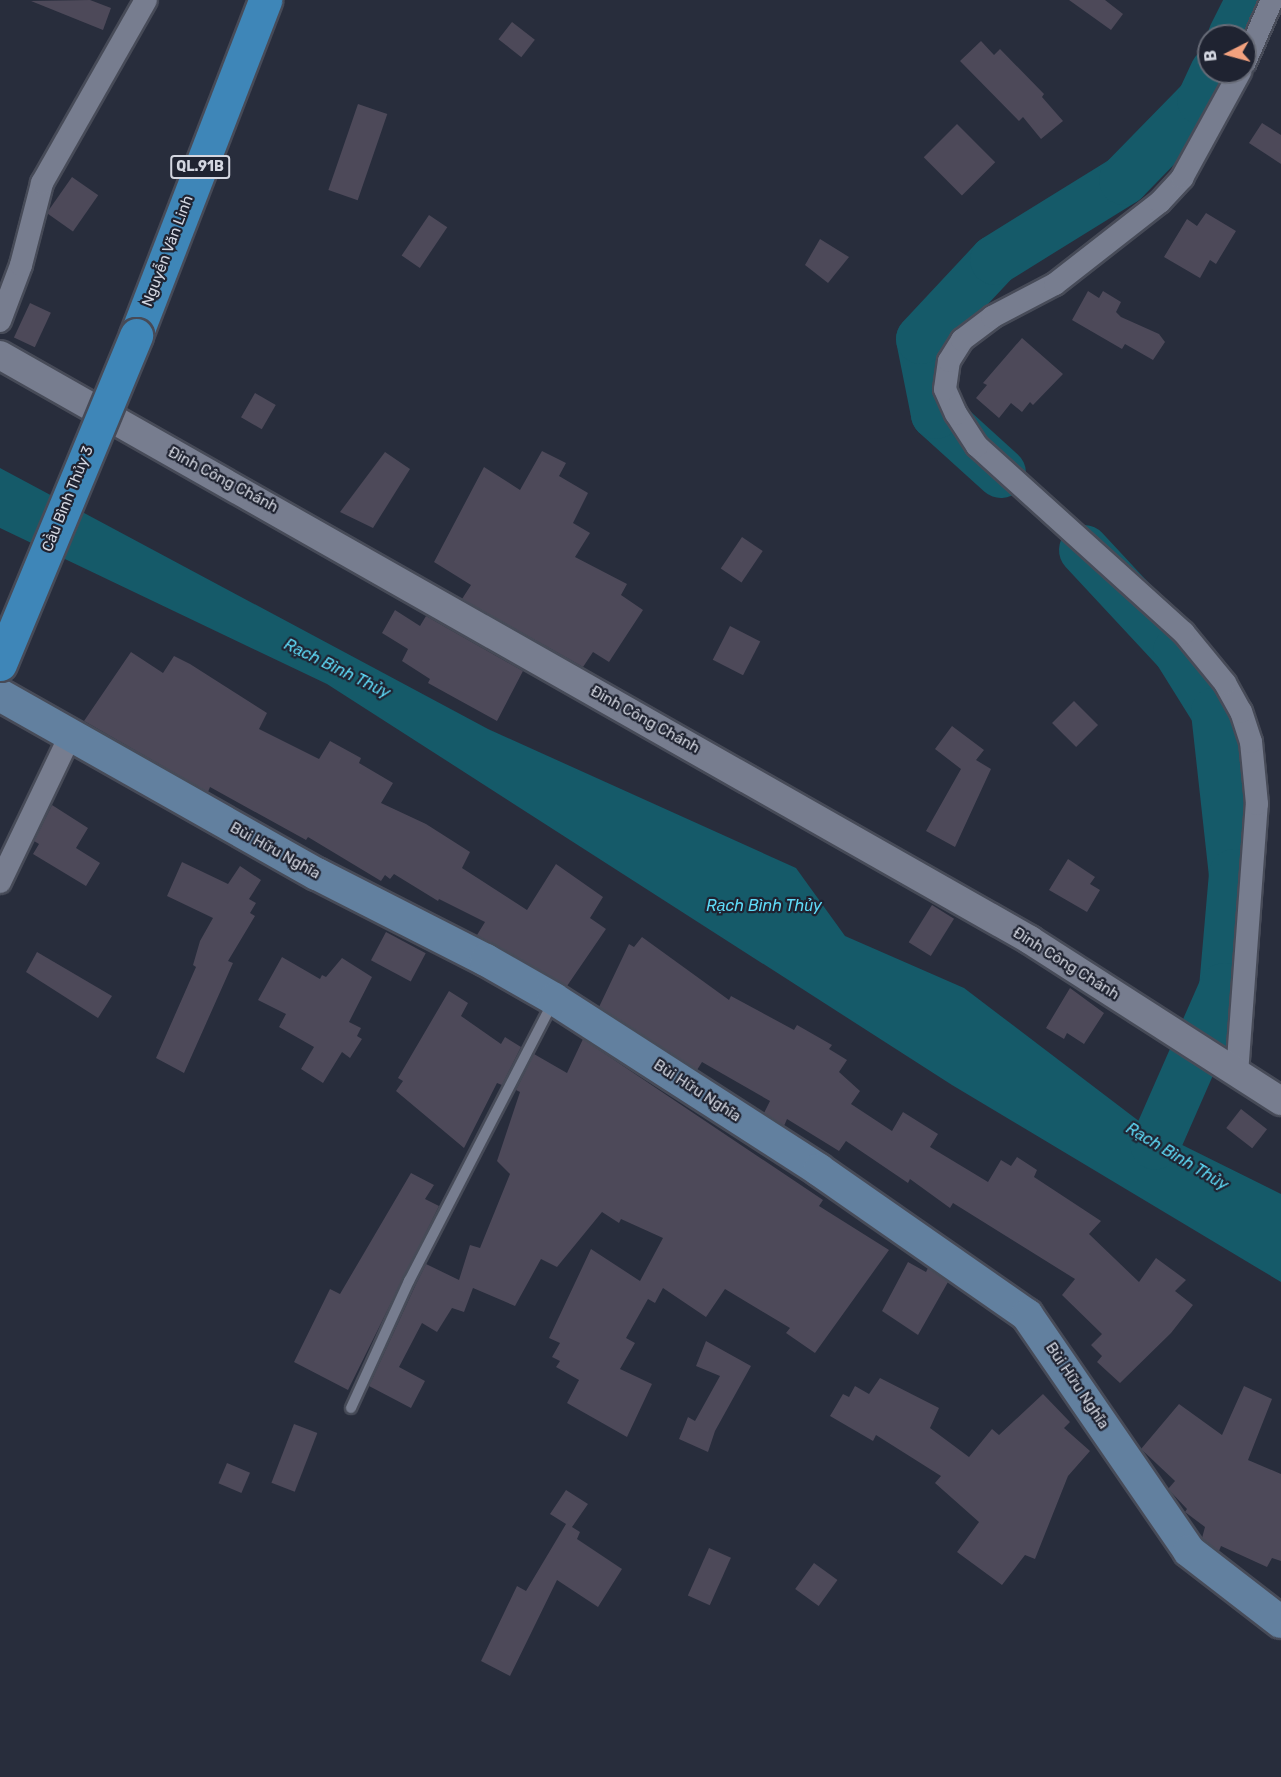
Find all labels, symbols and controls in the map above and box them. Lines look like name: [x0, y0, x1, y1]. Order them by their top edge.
north arrow: [1197, 24, 1257, 84]
text: B: [1201, 49, 1221, 62]
road number: QL.91B: [170, 156, 230, 178]
street label: Nguyễn Văn Linh: [138, 193, 198, 309]
street label: Cầu Bình Thủy 3: [38, 443, 98, 555]
street label: Đinh Công Chánh: [165, 443, 281, 517]
water label: Rạch Bình Thủy: [280, 635, 394, 703]
street label: Đinh Công Chánh: [587, 683, 703, 757]
street label: Bùi Hữu Nghĩa: [227, 819, 323, 883]
water label: Rạch Bình Thủy: [706, 896, 822, 916]
street label: Đinh Công Chánh: [1010, 924, 1122, 1004]
street label: Bùi Hữu Nghĩa: [650, 1056, 744, 1126]
water label: Rạch Bình Thủy: [1122, 1119, 1232, 1195]
street label: Bùi Hữu Nghĩa: [1042, 1339, 1112, 1433]

